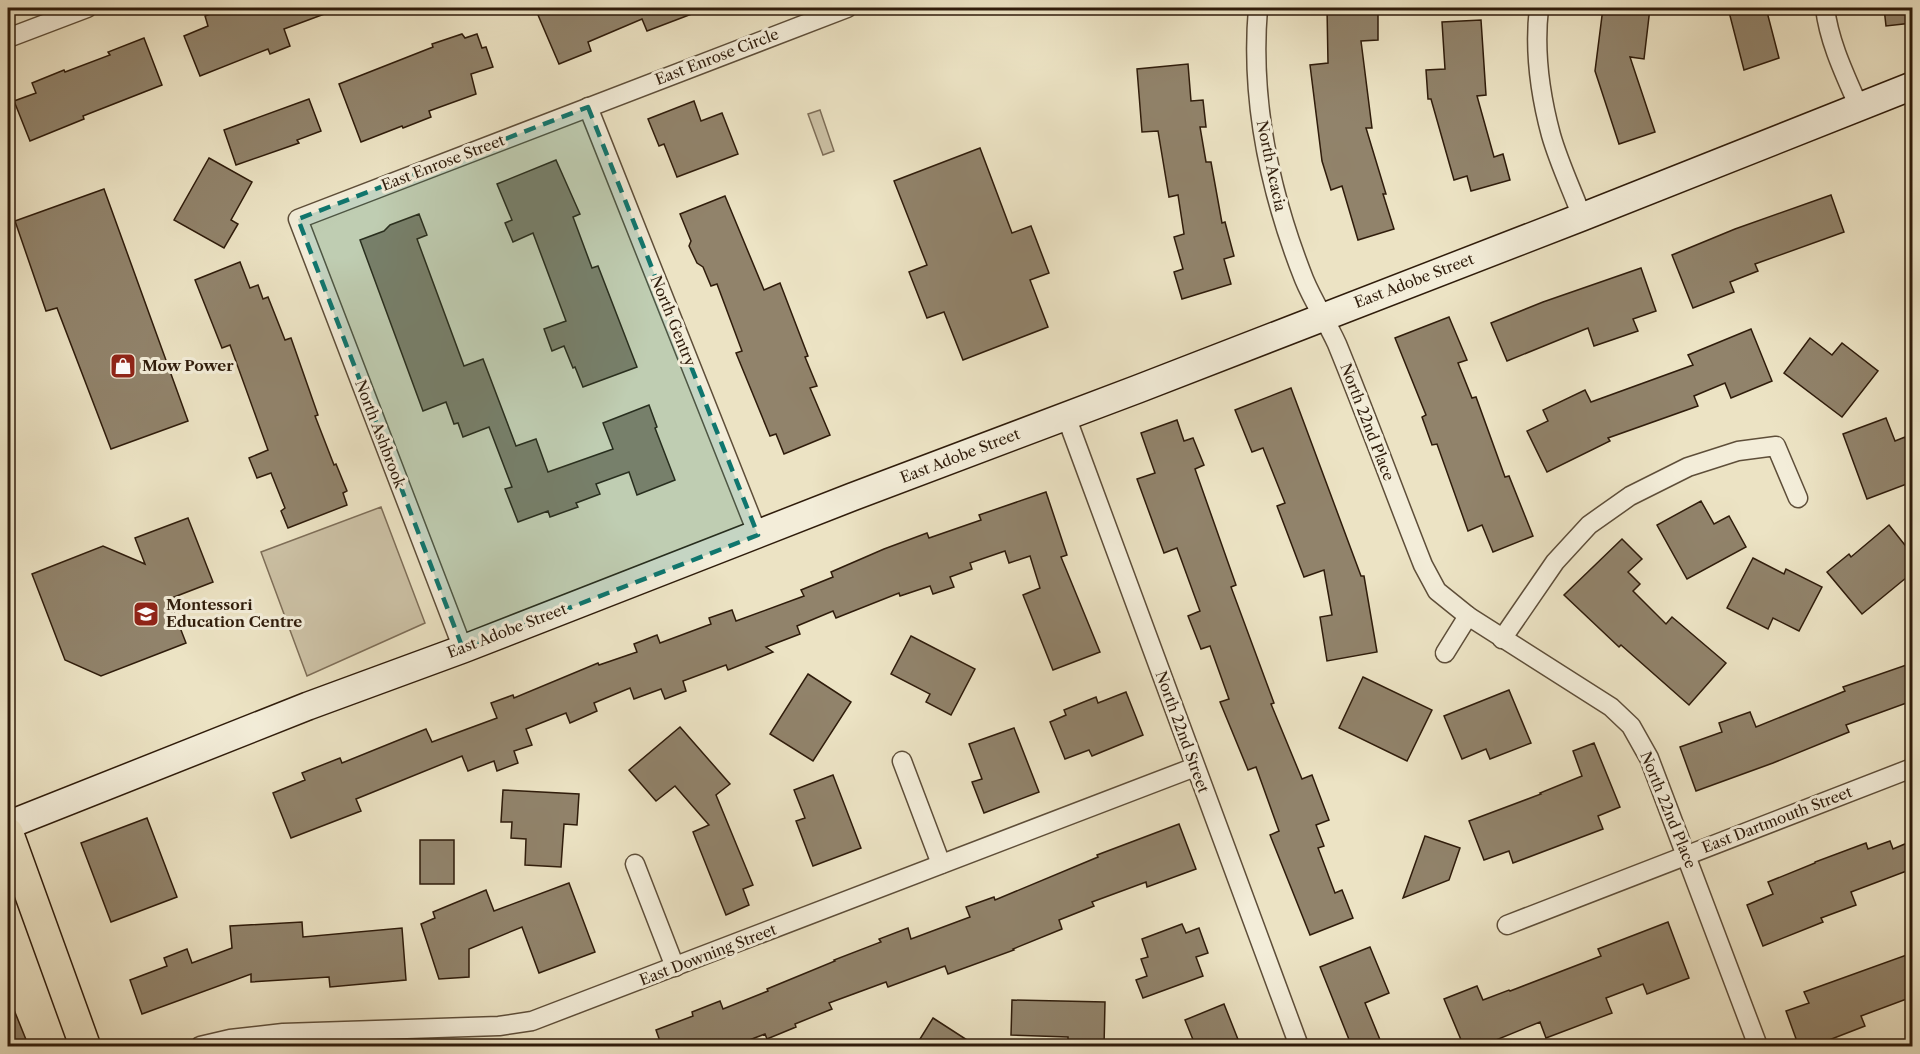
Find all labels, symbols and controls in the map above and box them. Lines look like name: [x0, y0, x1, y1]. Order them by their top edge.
street label: East Enrose Circle: [652, 24, 781, 89]
street label: North Acacia: [1253, 119, 1290, 213]
street label: East Enrose Street: [379, 130, 508, 195]
street label: East Adobe Street: [1351, 249, 1477, 312]
street label: North Gentry: [647, 273, 701, 369]
shop icon: Mow Power: [108, 351, 138, 381]
place label: Mow Power: [142, 356, 234, 375]
street label: North 22nd Place: [1336, 360, 1399, 483]
street label: North Ashbrook: [351, 377, 410, 492]
street label: East Adobe Street: [897, 424, 1023, 487]
place label: Montessori Education Centre: [166, 595, 302, 631]
school or university icon: Montessori Education Centre: [131, 599, 161, 629]
street label: East Adobe Street: [444, 599, 570, 662]
street label: North 22nd Street: [1152, 668, 1214, 796]
street label: North 22nd Place: [1636, 749, 1701, 871]
street label: East Dartmouth Street: [1699, 782, 1855, 857]
street label: East Downing Street: [637, 919, 780, 989]

